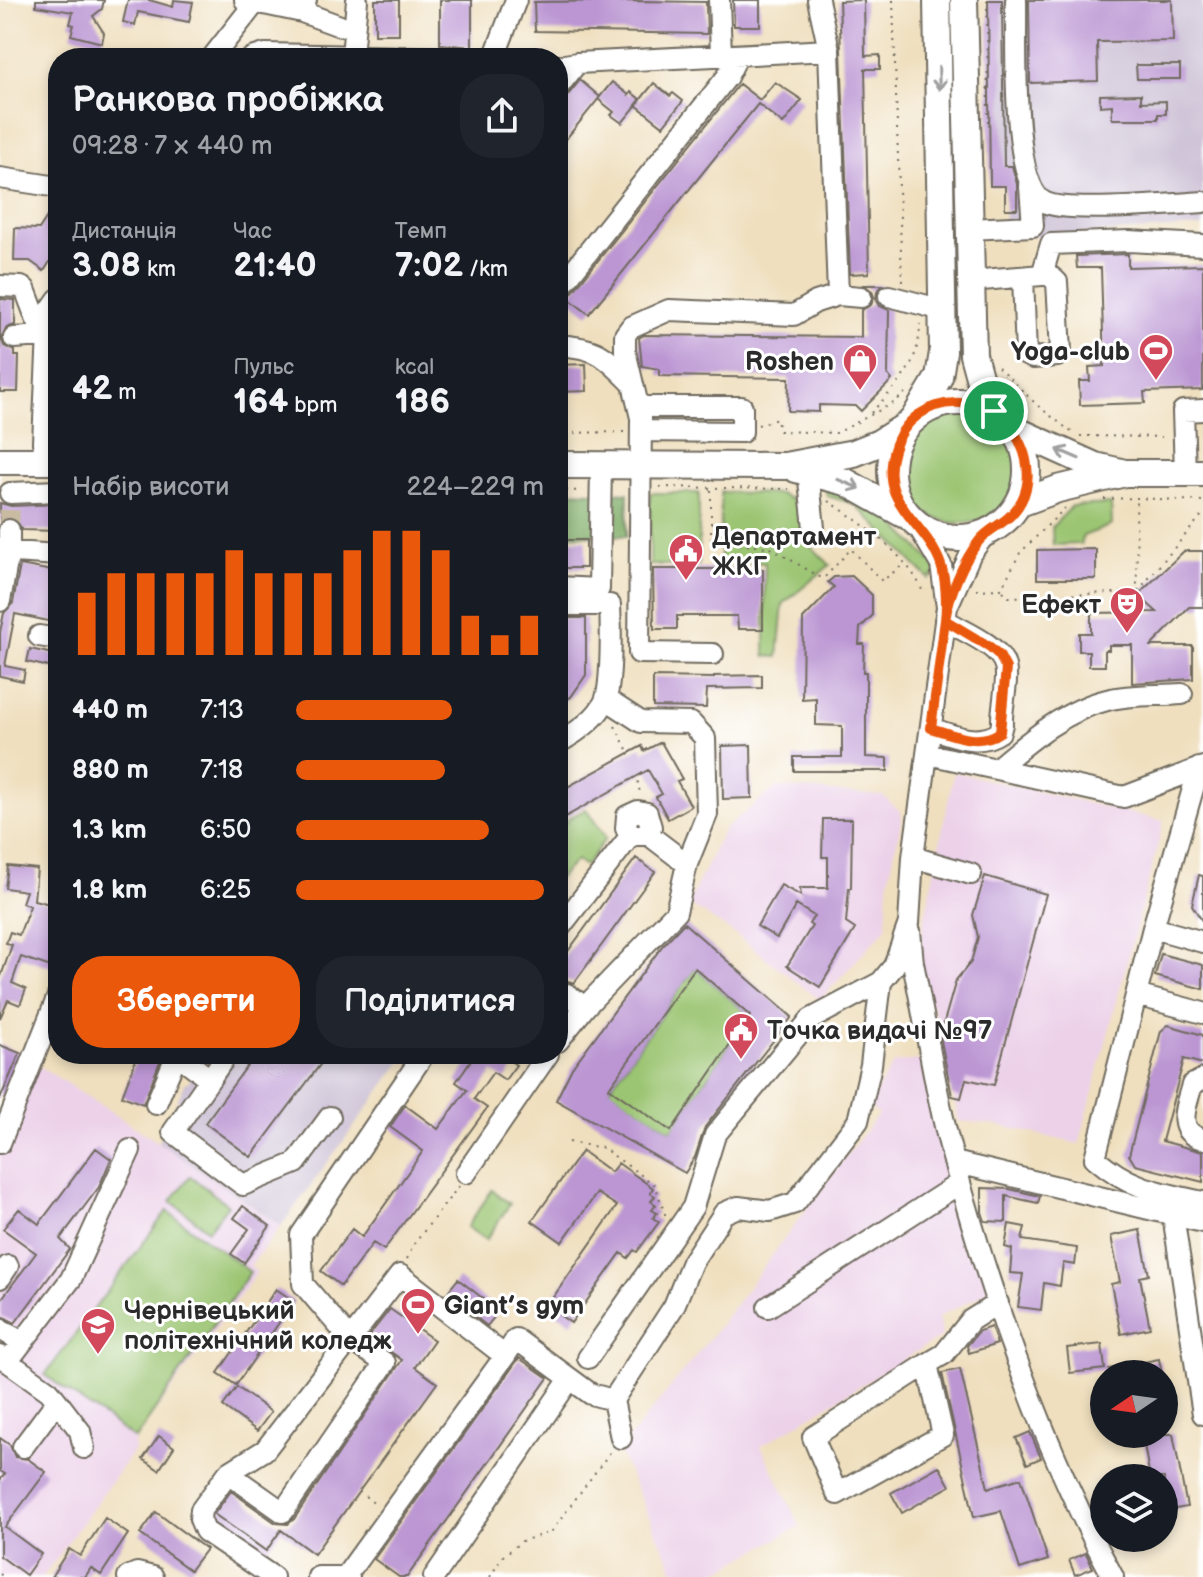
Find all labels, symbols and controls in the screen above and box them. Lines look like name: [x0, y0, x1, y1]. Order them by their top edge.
one-way arrow: [931, 64, 946, 91]
button: share: [460, 74, 544, 158]
text: Ранкова пробіжка: [72, 79, 383, 122]
text: 09:28 · 7 × 440 m: [72, 131, 272, 162]
text: Дистанція: [72, 218, 176, 245]
text: Час: [233, 218, 272, 245]
text: Темп: [395, 218, 447, 245]
text: 3.08: [72, 245, 141, 286]
text: 21:40: [233, 245, 317, 286]
text: 7:02: [395, 245, 463, 286]
text: km: [141, 256, 176, 283]
text: /km: [463, 256, 508, 283]
sports icon: Yoga-club: [1137, 332, 1175, 382]
place label: Yoga-club: [1011, 337, 1130, 368]
shop icon: Roshen: [841, 342, 879, 392]
place label: Roshen: [745, 347, 834, 378]
text: Пульс: [233, 354, 294, 381]
text: kcal: [395, 354, 434, 381]
text: 42: [72, 368, 112, 409]
pin: [960, 377, 1028, 445]
text: m: [112, 379, 137, 406]
text: 164: [233, 381, 288, 422]
text: 186: [395, 381, 450, 422]
icon: arrive: [972, 389, 1016, 433]
text: bpm: [288, 392, 338, 419]
one-way arrow: [1056, 446, 1081, 461]
text: Набір висоти: [72, 472, 230, 503]
text: 224–229 m: [406, 472, 544, 503]
one-way arrow: [836, 478, 861, 492]
place label: Департамент ЖКГ: [712, 522, 877, 583]
public building icon: Департамент ЖКГ: [667, 532, 705, 582]
theatre icon: Ефект: [1108, 585, 1146, 635]
place label: Ефект: [1021, 590, 1102, 621]
text: 440 m: [72, 695, 148, 726]
text: 7:13: [200, 695, 244, 726]
text: 880 m: [72, 755, 149, 786]
text: 7:18: [200, 755, 243, 786]
text: 1.3 km: [72, 815, 147, 846]
text: 6:50: [200, 815, 251, 846]
text: 1.8 km: [72, 875, 147, 906]
text: 6:25: [200, 875, 251, 906]
button: Зберегти: [72, 956, 300, 1048]
button: Поділитися: [316, 956, 544, 1048]
public building icon: Точка видачі №97: [722, 1011, 760, 1061]
place label: Точка видачі №97: [767, 1016, 992, 1047]
sports icon: Giant’s gym: [399, 1286, 437, 1336]
place label: Giant’s gym: [444, 1291, 584, 1322]
place label: Чернівецький політехнічний коледж: [124, 1296, 392, 1357]
school or university icon: Чернівецький політехнічний коледж: [79, 1306, 117, 1356]
north arrow: [1090, 1360, 1178, 1448]
map controls: [1090, 1360, 1178, 1552]
button: layers: [1090, 1464, 1178, 1552]

